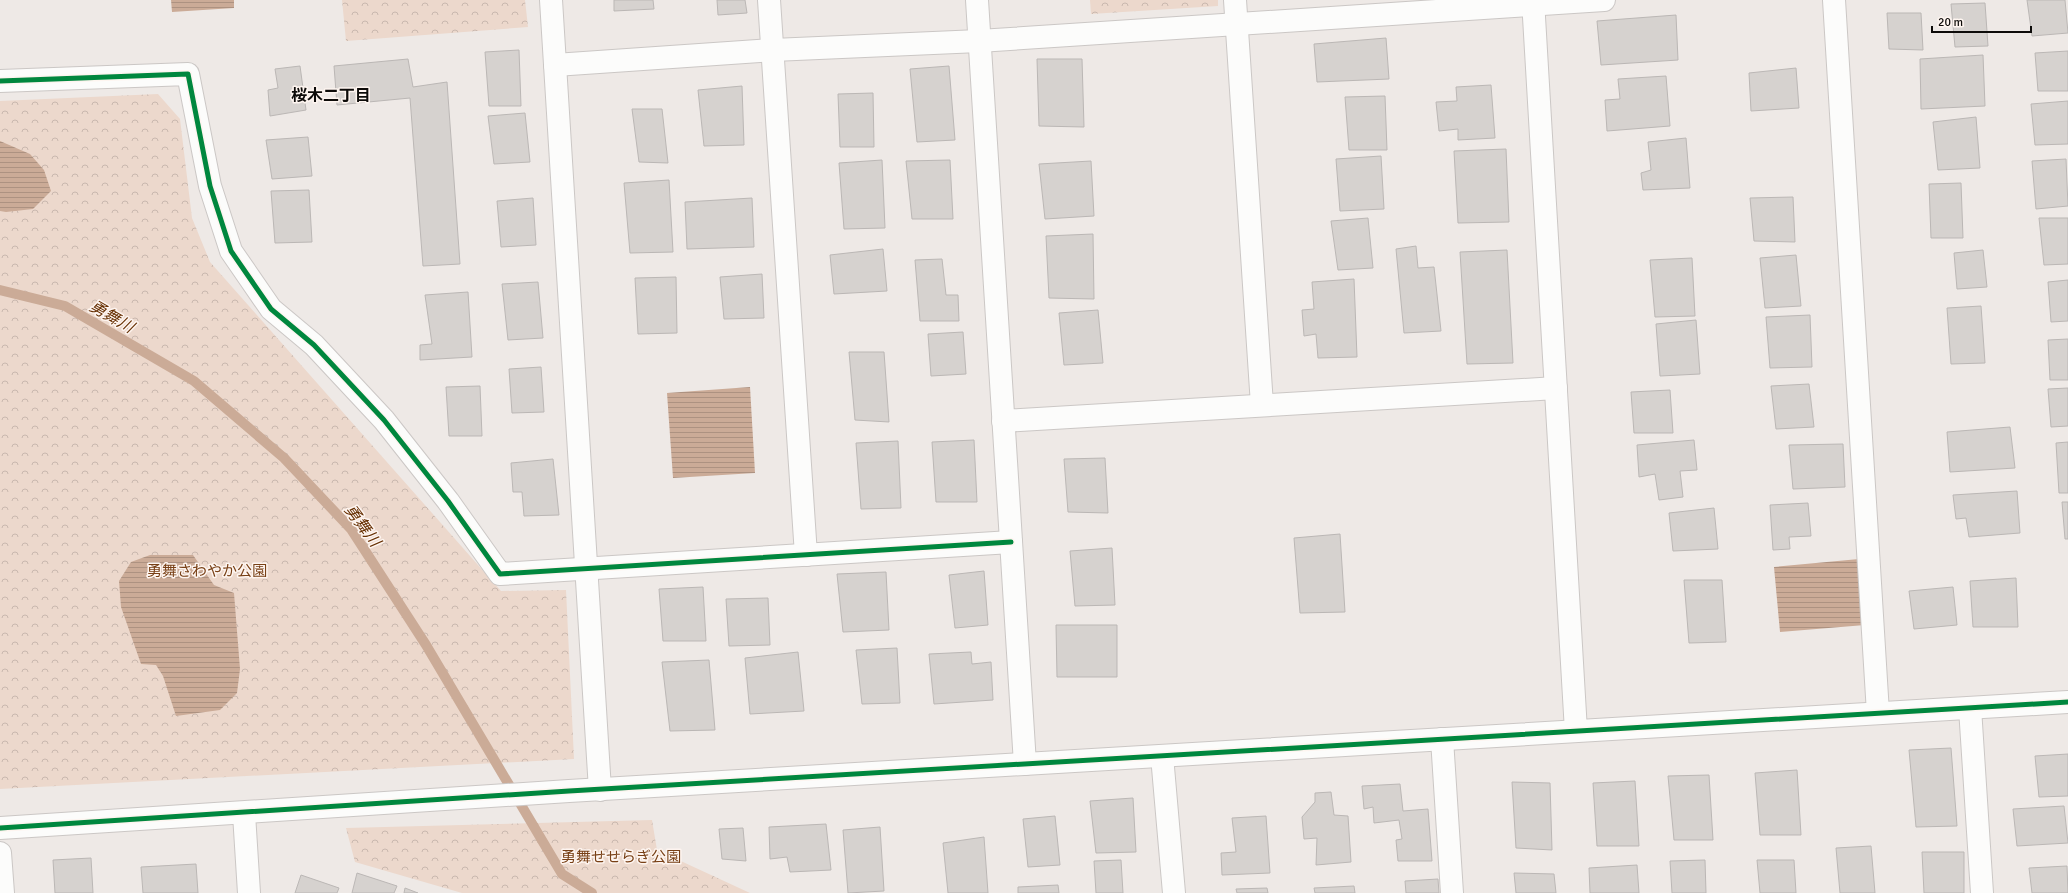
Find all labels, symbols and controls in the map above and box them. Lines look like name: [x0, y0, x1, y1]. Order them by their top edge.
scale bar: [1932, 8, 2031, 34]
text: 20 m: [1938, 15, 1963, 30]
district label: 桜木二丁目: [291, 86, 371, 106]
water label: 勇舞川: [86, 296, 139, 339]
water label: 勇舞川: [340, 500, 386, 552]
park label: 勇舞さわやか公園: [147, 562, 267, 580]
park label: 勇舞せせらぎ公園: [561, 848, 681, 866]

